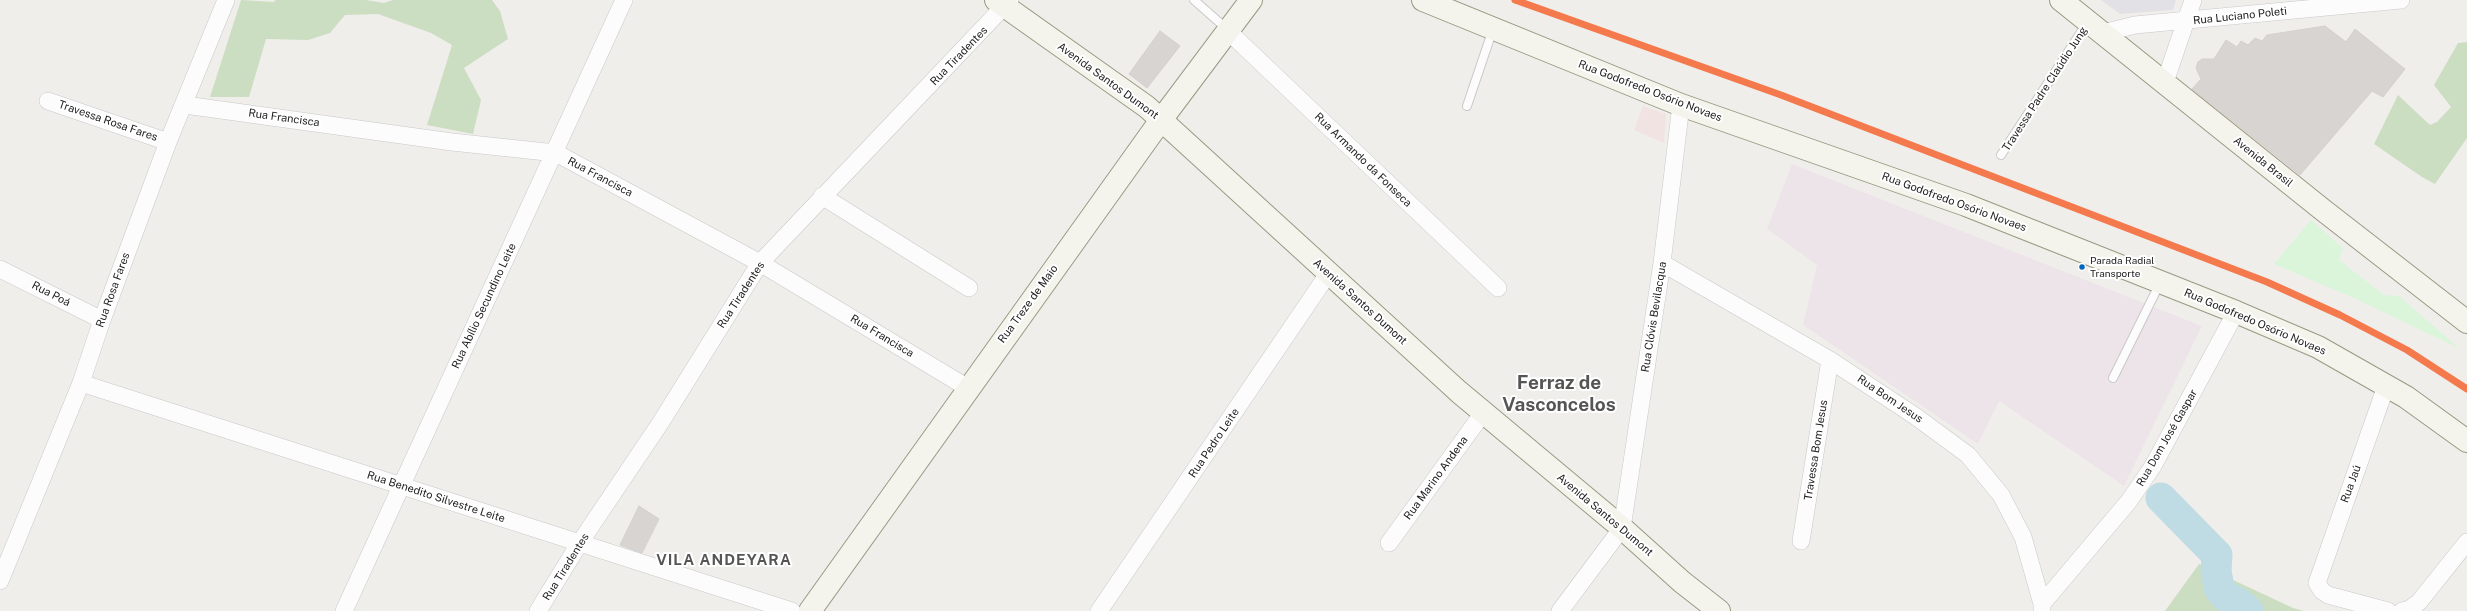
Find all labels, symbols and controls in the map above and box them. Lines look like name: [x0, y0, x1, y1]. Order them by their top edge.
street label: Rua Luciano Poleti: [2192, 5, 2288, 27]
street label: Rua Tiradentes: [928, 24, 990, 88]
street label: Travessa Padre Claúdio Jung: [2000, 24, 2090, 154]
street label: Avenida Santos Dumont: [1055, 40, 1161, 122]
street label: Rua Godofredo Osório Novaes: [1576, 57, 1724, 125]
street label: Travessa Rosa Fares: [57, 98, 159, 144]
street label: Rua Francisca: [248, 106, 320, 130]
street label: Rua Armando da Fonseca: [1312, 110, 1414, 210]
street label: Avenida Brasil: [2231, 134, 2295, 190]
street label: Rua Francisca: [565, 154, 635, 200]
street label: Rua Godofredo Osório Novaes: [1880, 170, 2028, 234]
street label: Rua Abílio Secundino Leite: [449, 241, 519, 371]
street label: Rua Rosa Fares: [93, 251, 133, 329]
place label: Parada Radial Transporte: [2090, 255, 2154, 278]
street label: Avenida Santos Dumont: [1310, 256, 1410, 348]
street label: Rua Tiradentes: [715, 259, 767, 331]
street label: Rua Clóvis Bevilacqua: [1639, 261, 1669, 373]
street label: Rua Treze de Maio: [995, 262, 1061, 346]
marker: Parada Radial Transporte: [2077, 262, 2087, 272]
street label: Rua Poá: [29, 279, 73, 309]
street label: Rua Godofredo Osório Novaes: [2182, 286, 2328, 358]
street label: Rua Francisca: [848, 312, 916, 360]
district label: Ferraz de Vasconcelos: [1502, 372, 1616, 416]
street label: Rua Bom Jesus: [1855, 372, 1925, 426]
street label: Rua Dom José Gaspar: [2134, 387, 2200, 489]
street label: Travessa Bom Jesus: [1802, 399, 1830, 501]
street label: Rua Pedro Leite: [1186, 406, 1242, 480]
street label: Rua Marino Andena: [1401, 434, 1471, 522]
street label: Rua Jaú: [2338, 463, 2364, 505]
street label: Rua Benedito Silvestre Leite: [365, 468, 507, 526]
street label: Avenida Santos Dumont: [1554, 471, 1656, 559]
street label: Rua Tiradentes: [540, 531, 592, 603]
district label: VILA ANDEYARA: [656, 551, 792, 569]

